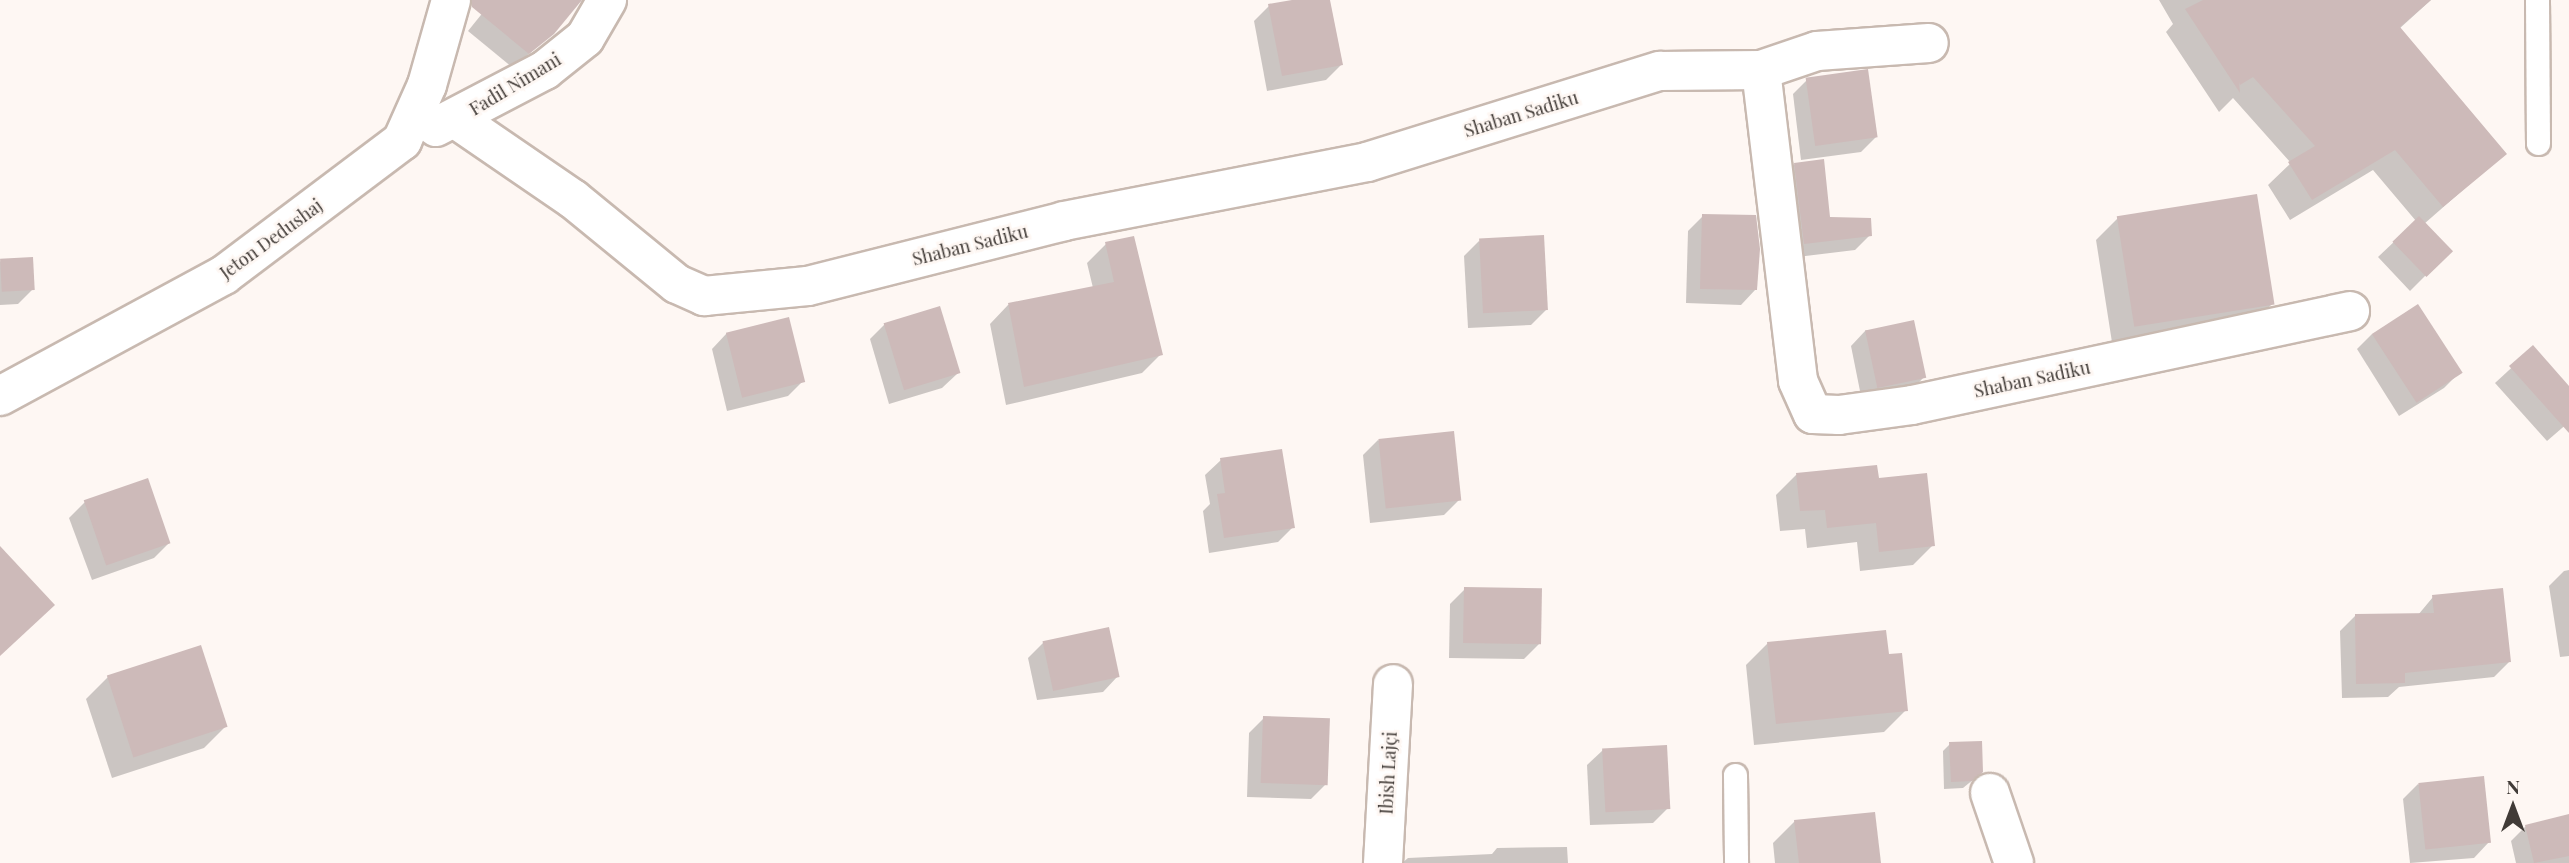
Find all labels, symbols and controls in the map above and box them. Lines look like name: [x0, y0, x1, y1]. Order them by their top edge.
street label: Fadil Nimani: [465, 48, 565, 120]
street label: Shaban Sadiku: [1461, 86, 1581, 142]
street label: Jeton Dedushaj: [215, 195, 327, 283]
street label: Shaban Sadiku: [910, 220, 1030, 270]
street label: Shaban Sadiku: [1972, 356, 2092, 402]
street label: Ibish Lajçi: [1375, 731, 1401, 815]
north arrow: [2478, 772, 2548, 842]
text: N: [2506, 773, 2520, 799]

